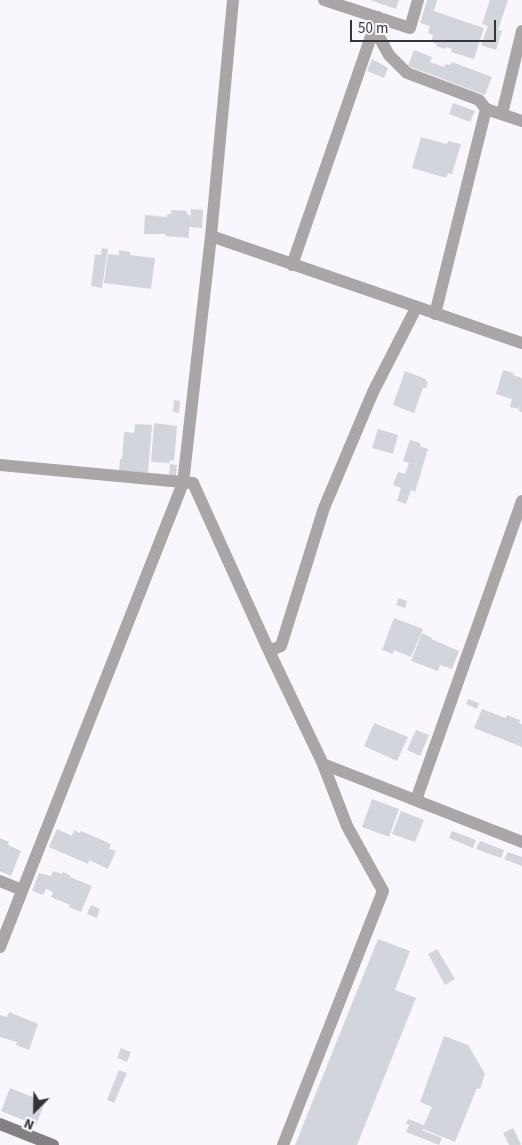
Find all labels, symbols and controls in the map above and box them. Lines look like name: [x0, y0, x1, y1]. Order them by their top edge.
scale bar: [352, 10, 498, 42]
text: 50 m: [358, 18, 388, 39]
north arrow: [10, 1085, 60, 1135]
text: N: [21, 1113, 37, 1135]

